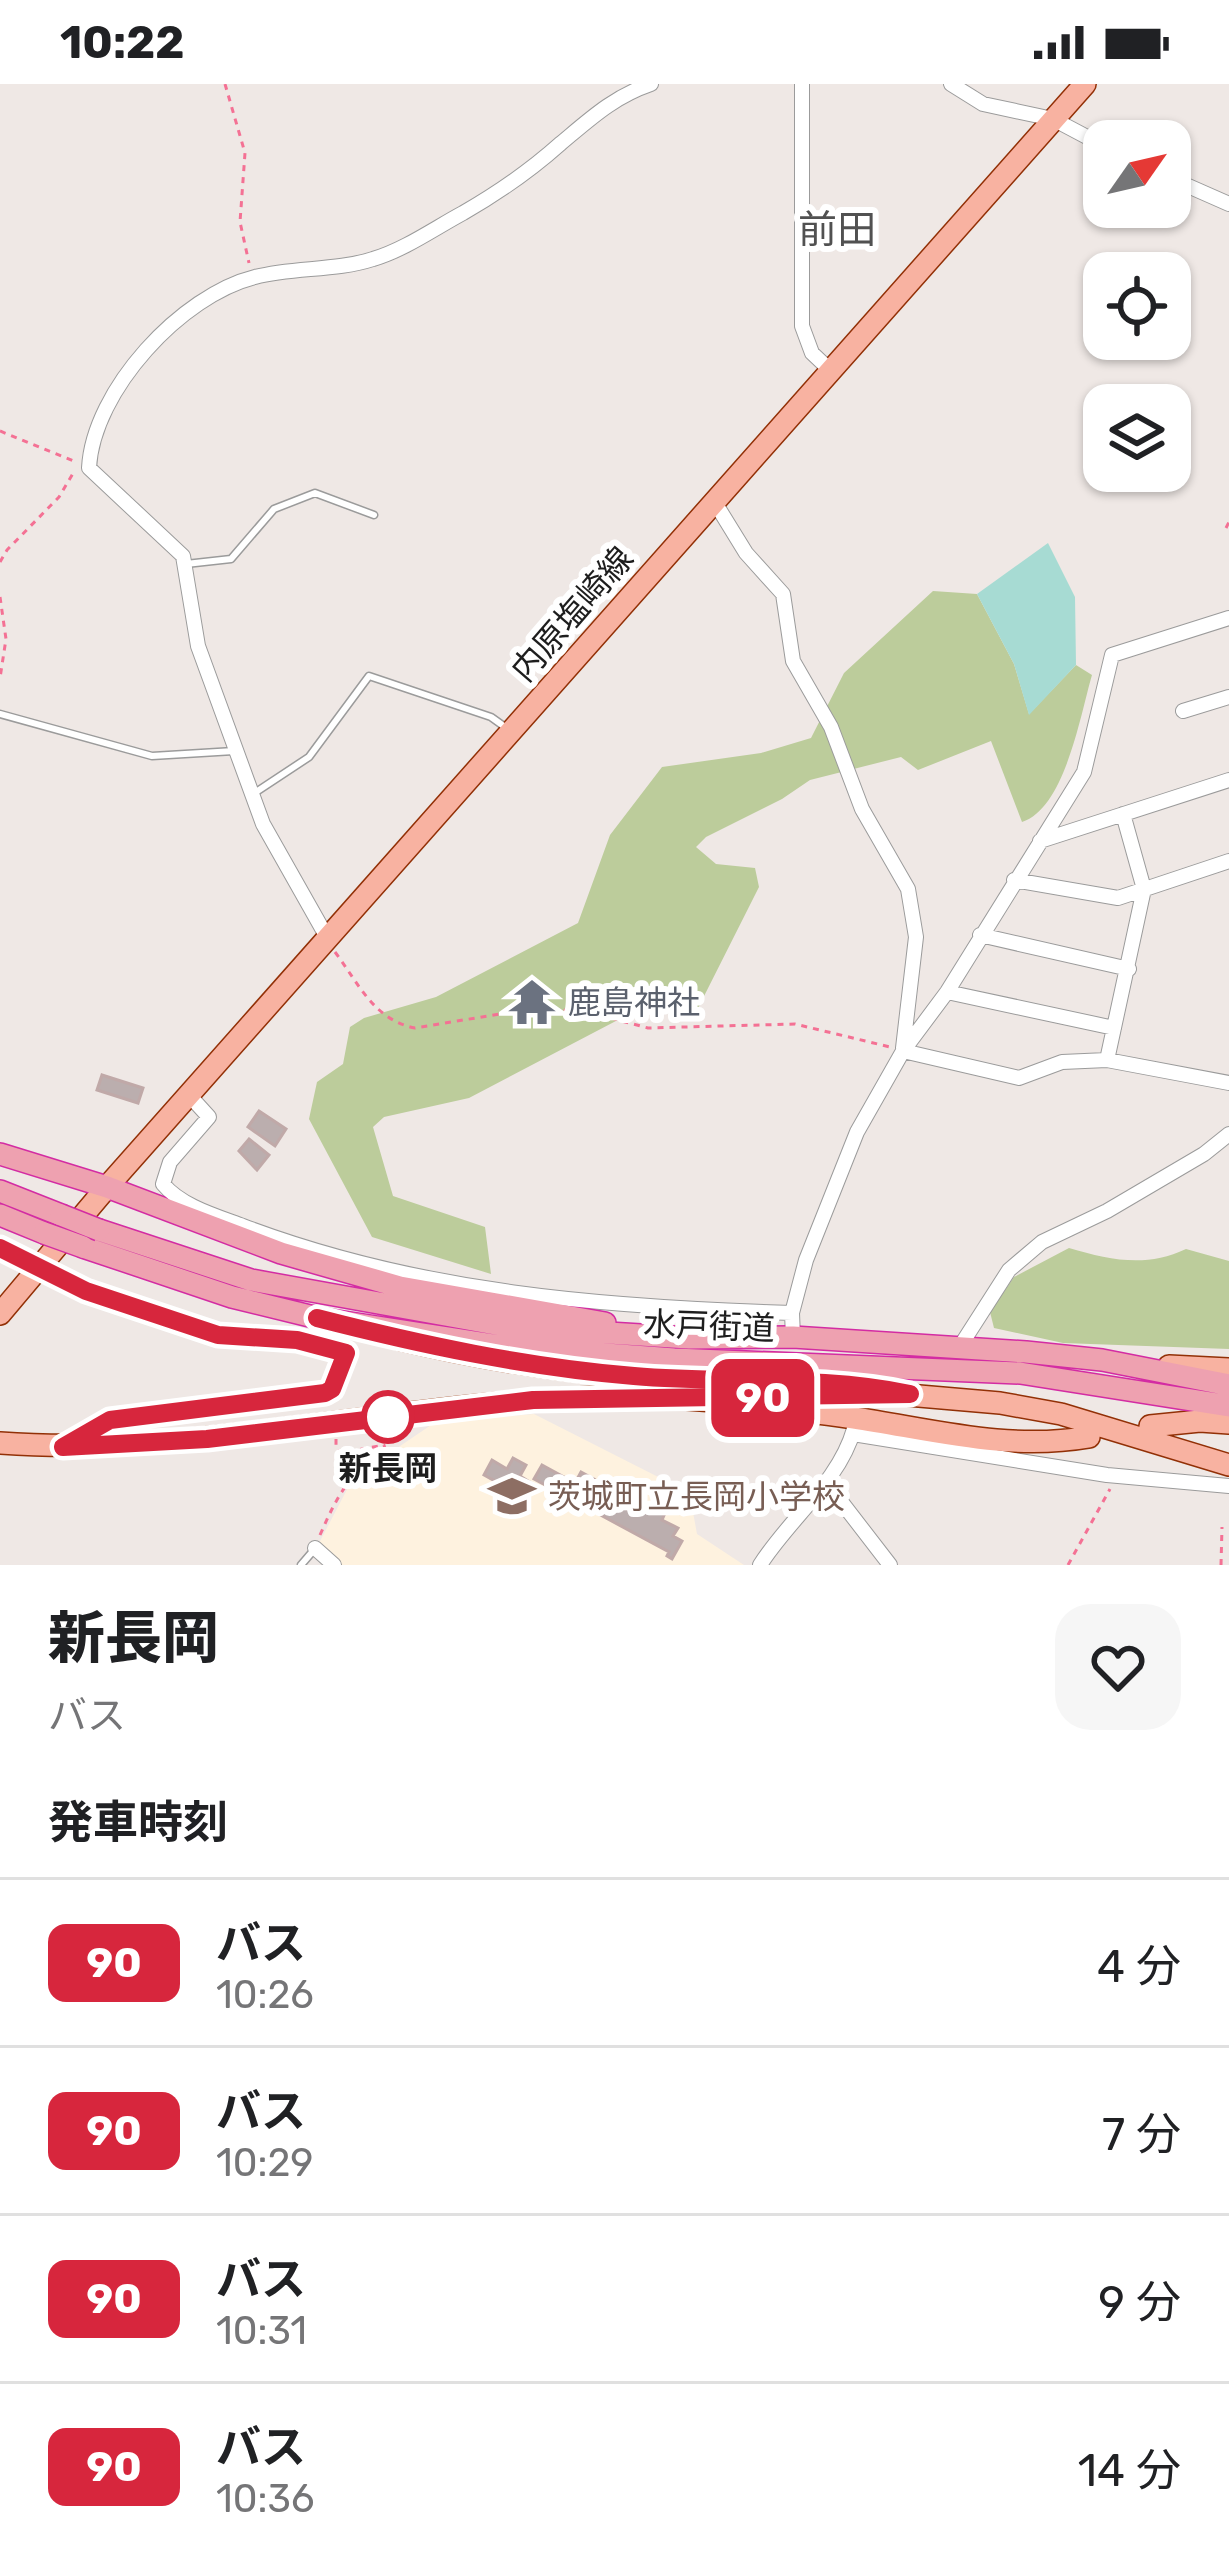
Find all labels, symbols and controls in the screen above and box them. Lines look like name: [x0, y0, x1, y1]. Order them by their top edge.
text: 10:22: [60, 16, 185, 69]
north arrow: [1083, 120, 1191, 228]
map controls: [1083, 120, 1191, 492]
district label: 前田: [798, 207, 876, 253]
button: locate: [1083, 252, 1191, 360]
button: layers: [1083, 384, 1191, 492]
street label: 内原塩崎線: [503, 539, 641, 689]
temple icon: 鹿島神社: [507, 977, 557, 1027]
place label: 鹿島神社: [568, 983, 700, 1022]
street label: 水戸街道: [642, 1304, 776, 1348]
line badge: 90: [709, 1359, 817, 1437]
text: 90: [735, 1373, 791, 1423]
marker: 新長岡: [363, 1392, 413, 1442]
place label: 新長岡: [339, 1449, 438, 1488]
school or university icon: 茨城町立長岡小学校: [487, 1471, 537, 1521]
place label: 茨城町立長岡小学校: [548, 1477, 845, 1516]
button: heart: [1055, 1604, 1181, 1730]
text: 新長岡: [48, 1605, 219, 1672]
text: バス: [48, 1693, 126, 1739]
text: 発車時刻: [48, 1796, 228, 1849]
text: バス: [216, 1917, 306, 1970]
text: 90: [86, 1938, 142, 1988]
text: 4 分: [1097, 1940, 1181, 1993]
text: 10:26: [216, 1972, 314, 2018]
text: バス: [216, 2085, 306, 2138]
text: 90: [86, 2106, 142, 2156]
text: 7 分: [1102, 2108, 1181, 2161]
text: 10:29: [216, 2140, 313, 2186]
text: バス: [216, 2253, 306, 2306]
text: 90: [86, 2274, 142, 2324]
text: 9 分: [1098, 2276, 1181, 2329]
text: 10:31: [216, 2308, 307, 2354]
text: バス: [216, 2421, 306, 2474]
text: 90: [86, 2442, 142, 2492]
text: 14 分: [1078, 2444, 1181, 2497]
text: 10:36: [216, 2476, 314, 2522]

